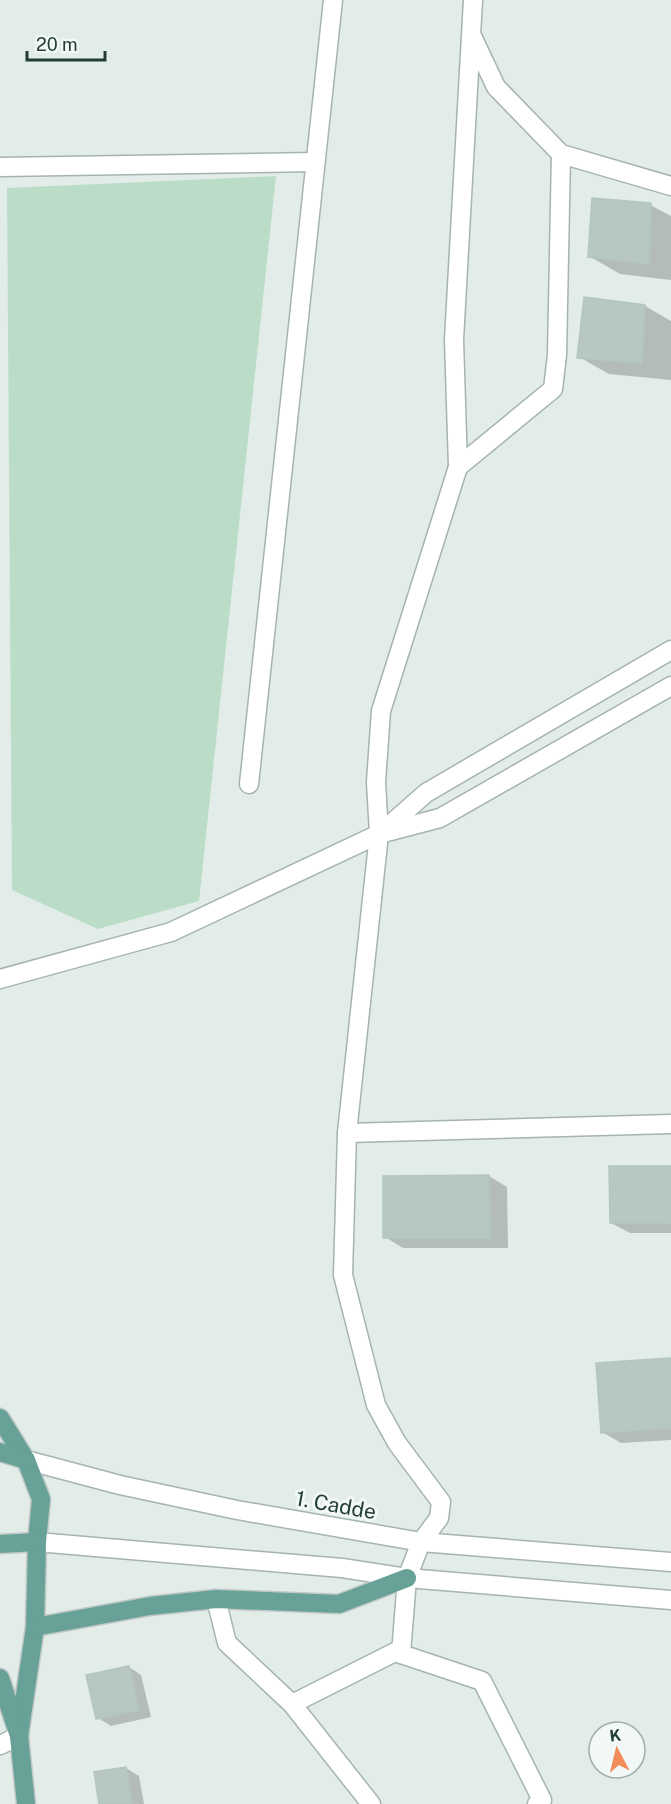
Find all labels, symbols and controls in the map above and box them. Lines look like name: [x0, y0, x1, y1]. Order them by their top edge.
scale bar: [27, 24, 105, 62]
text: 20 m: [36, 34, 78, 55]
street label: 1. Cadde: [294, 1486, 378, 1524]
north arrow: [587, 1720, 647, 1780]
text: K: [608, 1725, 623, 1746]

